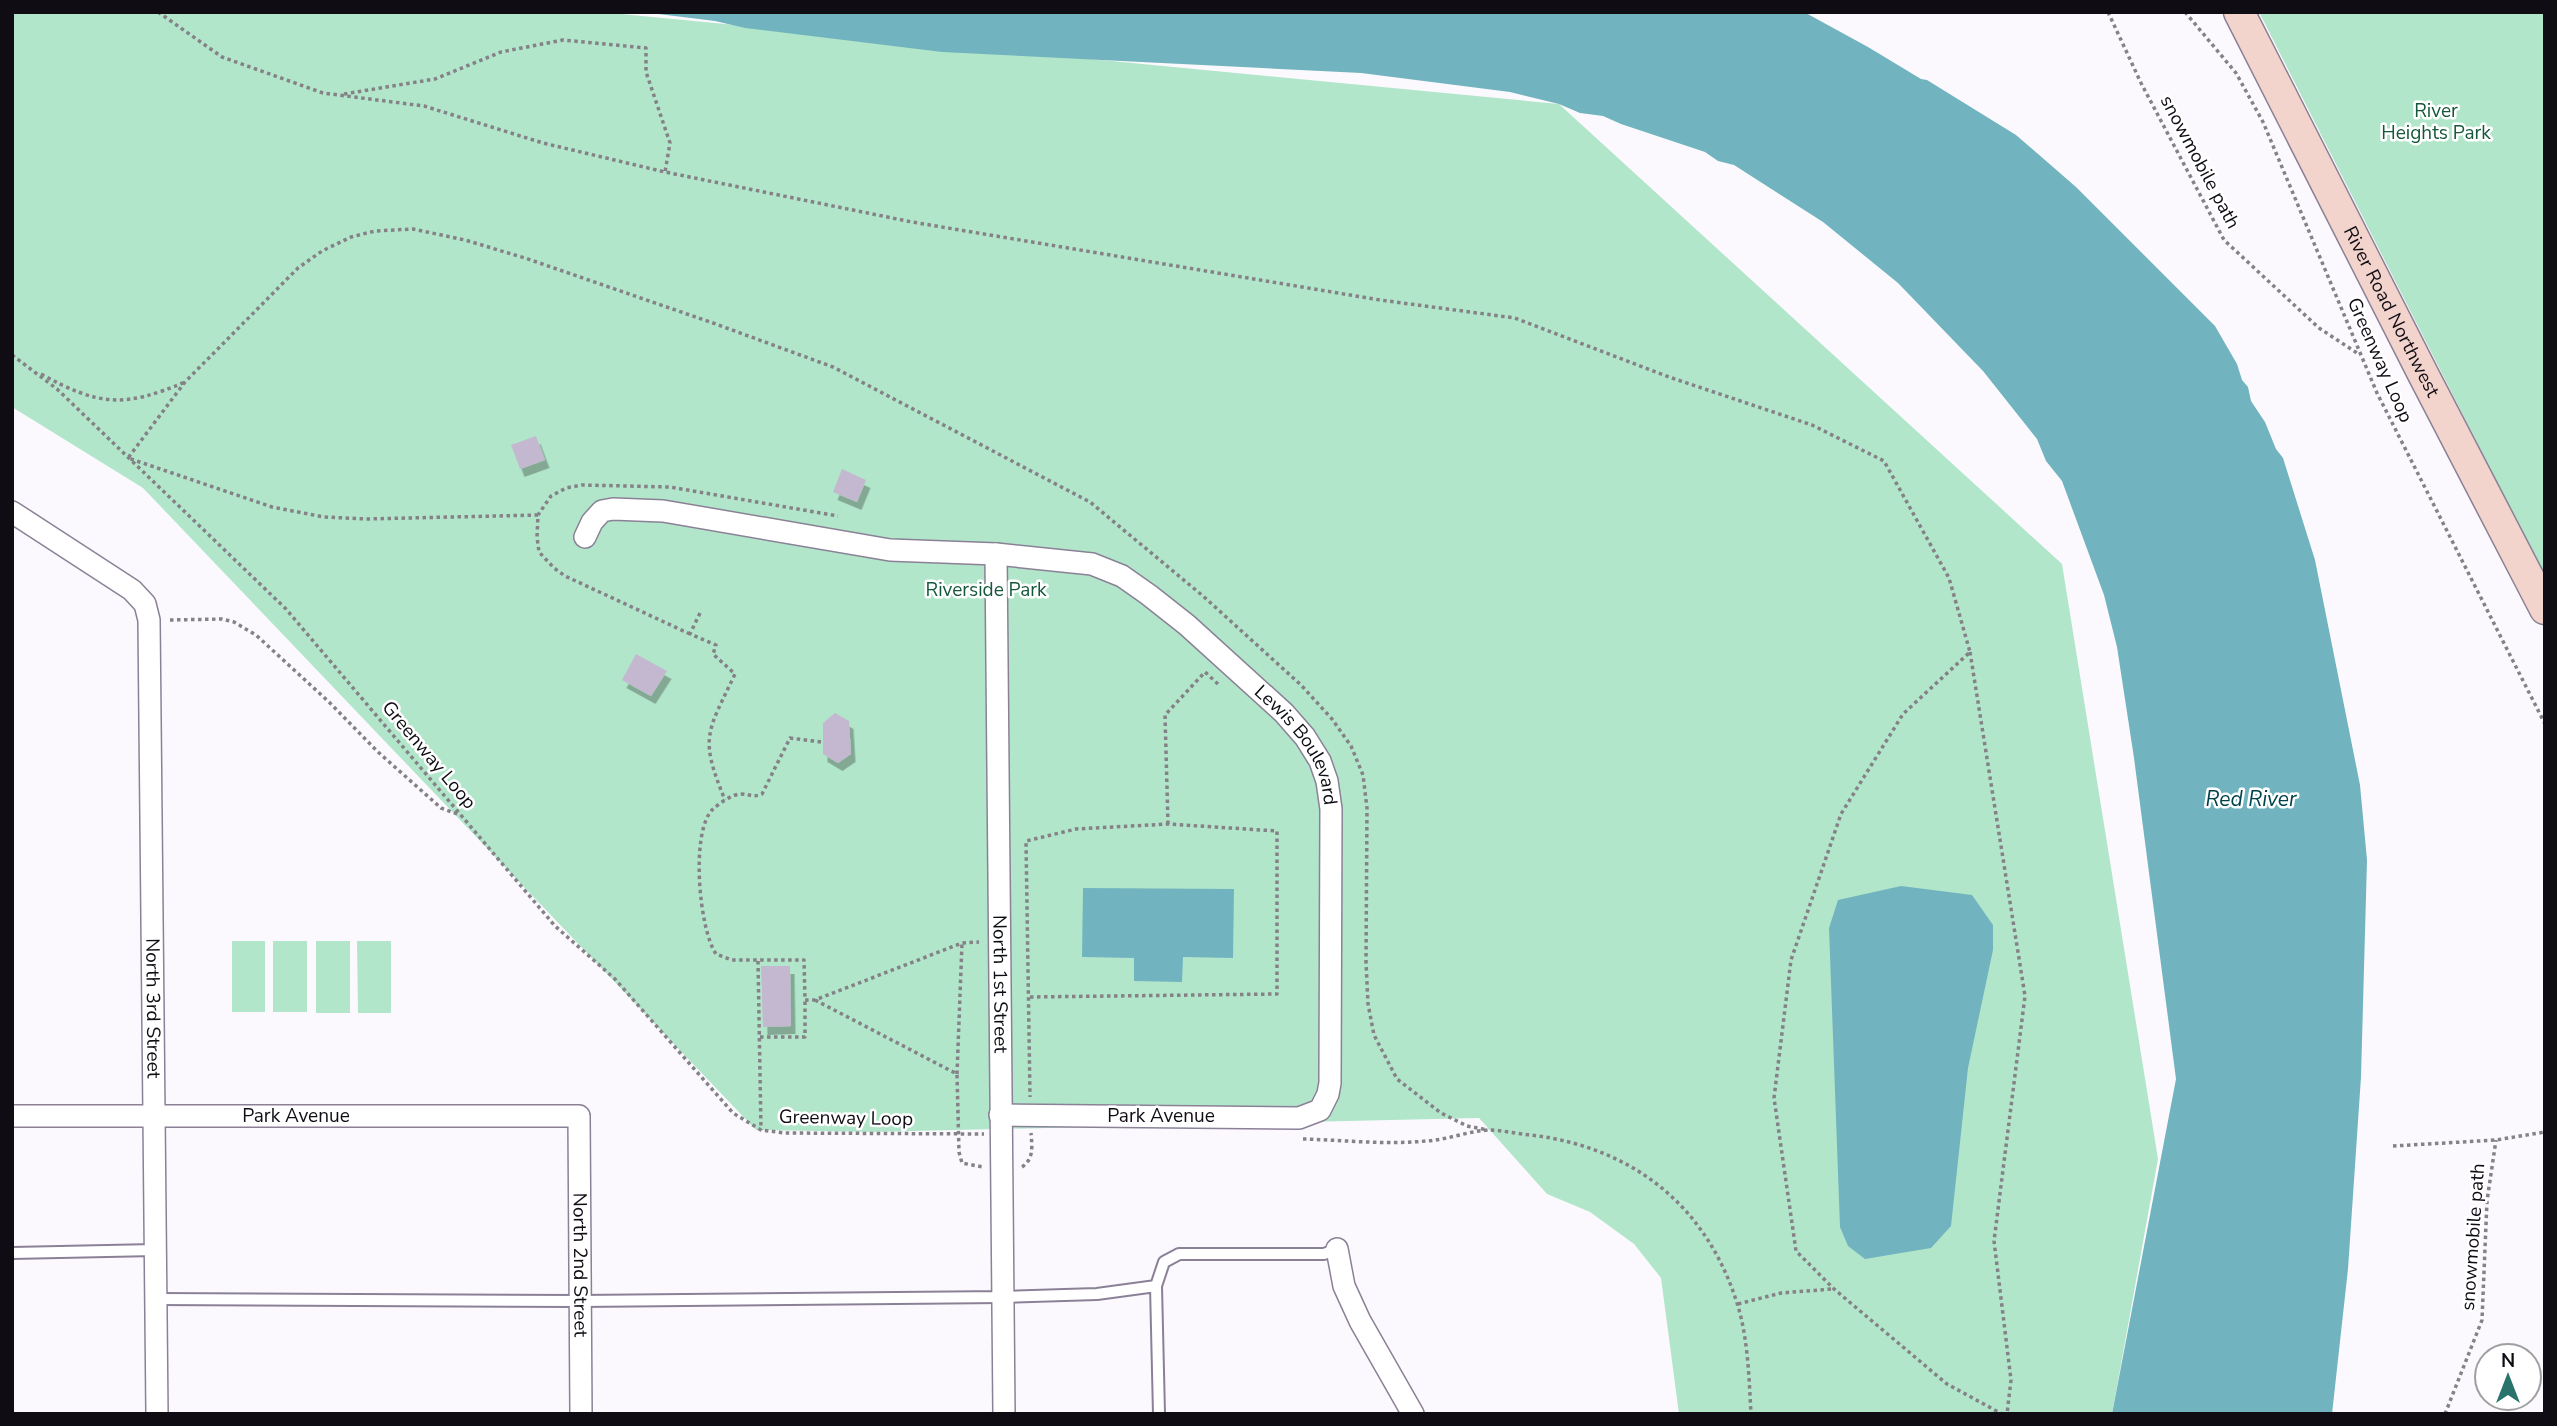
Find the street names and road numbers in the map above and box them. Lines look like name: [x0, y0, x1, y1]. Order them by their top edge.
street label: snowmobile path: [2154, 91, 2246, 233]
street label: River Road Northwest: [2337, 222, 2446, 402]
street label: Greenway Loop: [2341, 293, 2419, 427]
street label: Lewis Boulevard: [1248, 679, 1343, 807]
street label: Greenway Loop: [376, 695, 482, 815]
street label: North 1st Street: [986, 915, 1014, 1054]
street label: North 3rd Street: [139, 938, 167, 1079]
street label: Park Avenue: [242, 1103, 350, 1129]
street label: Park Avenue: [1107, 1103, 1215, 1129]
street label: Greenway Loop: [779, 1104, 913, 1132]
street label: snowmobile path: [2455, 1162, 2491, 1312]
street label: North 2nd Street: [567, 1193, 593, 1338]

